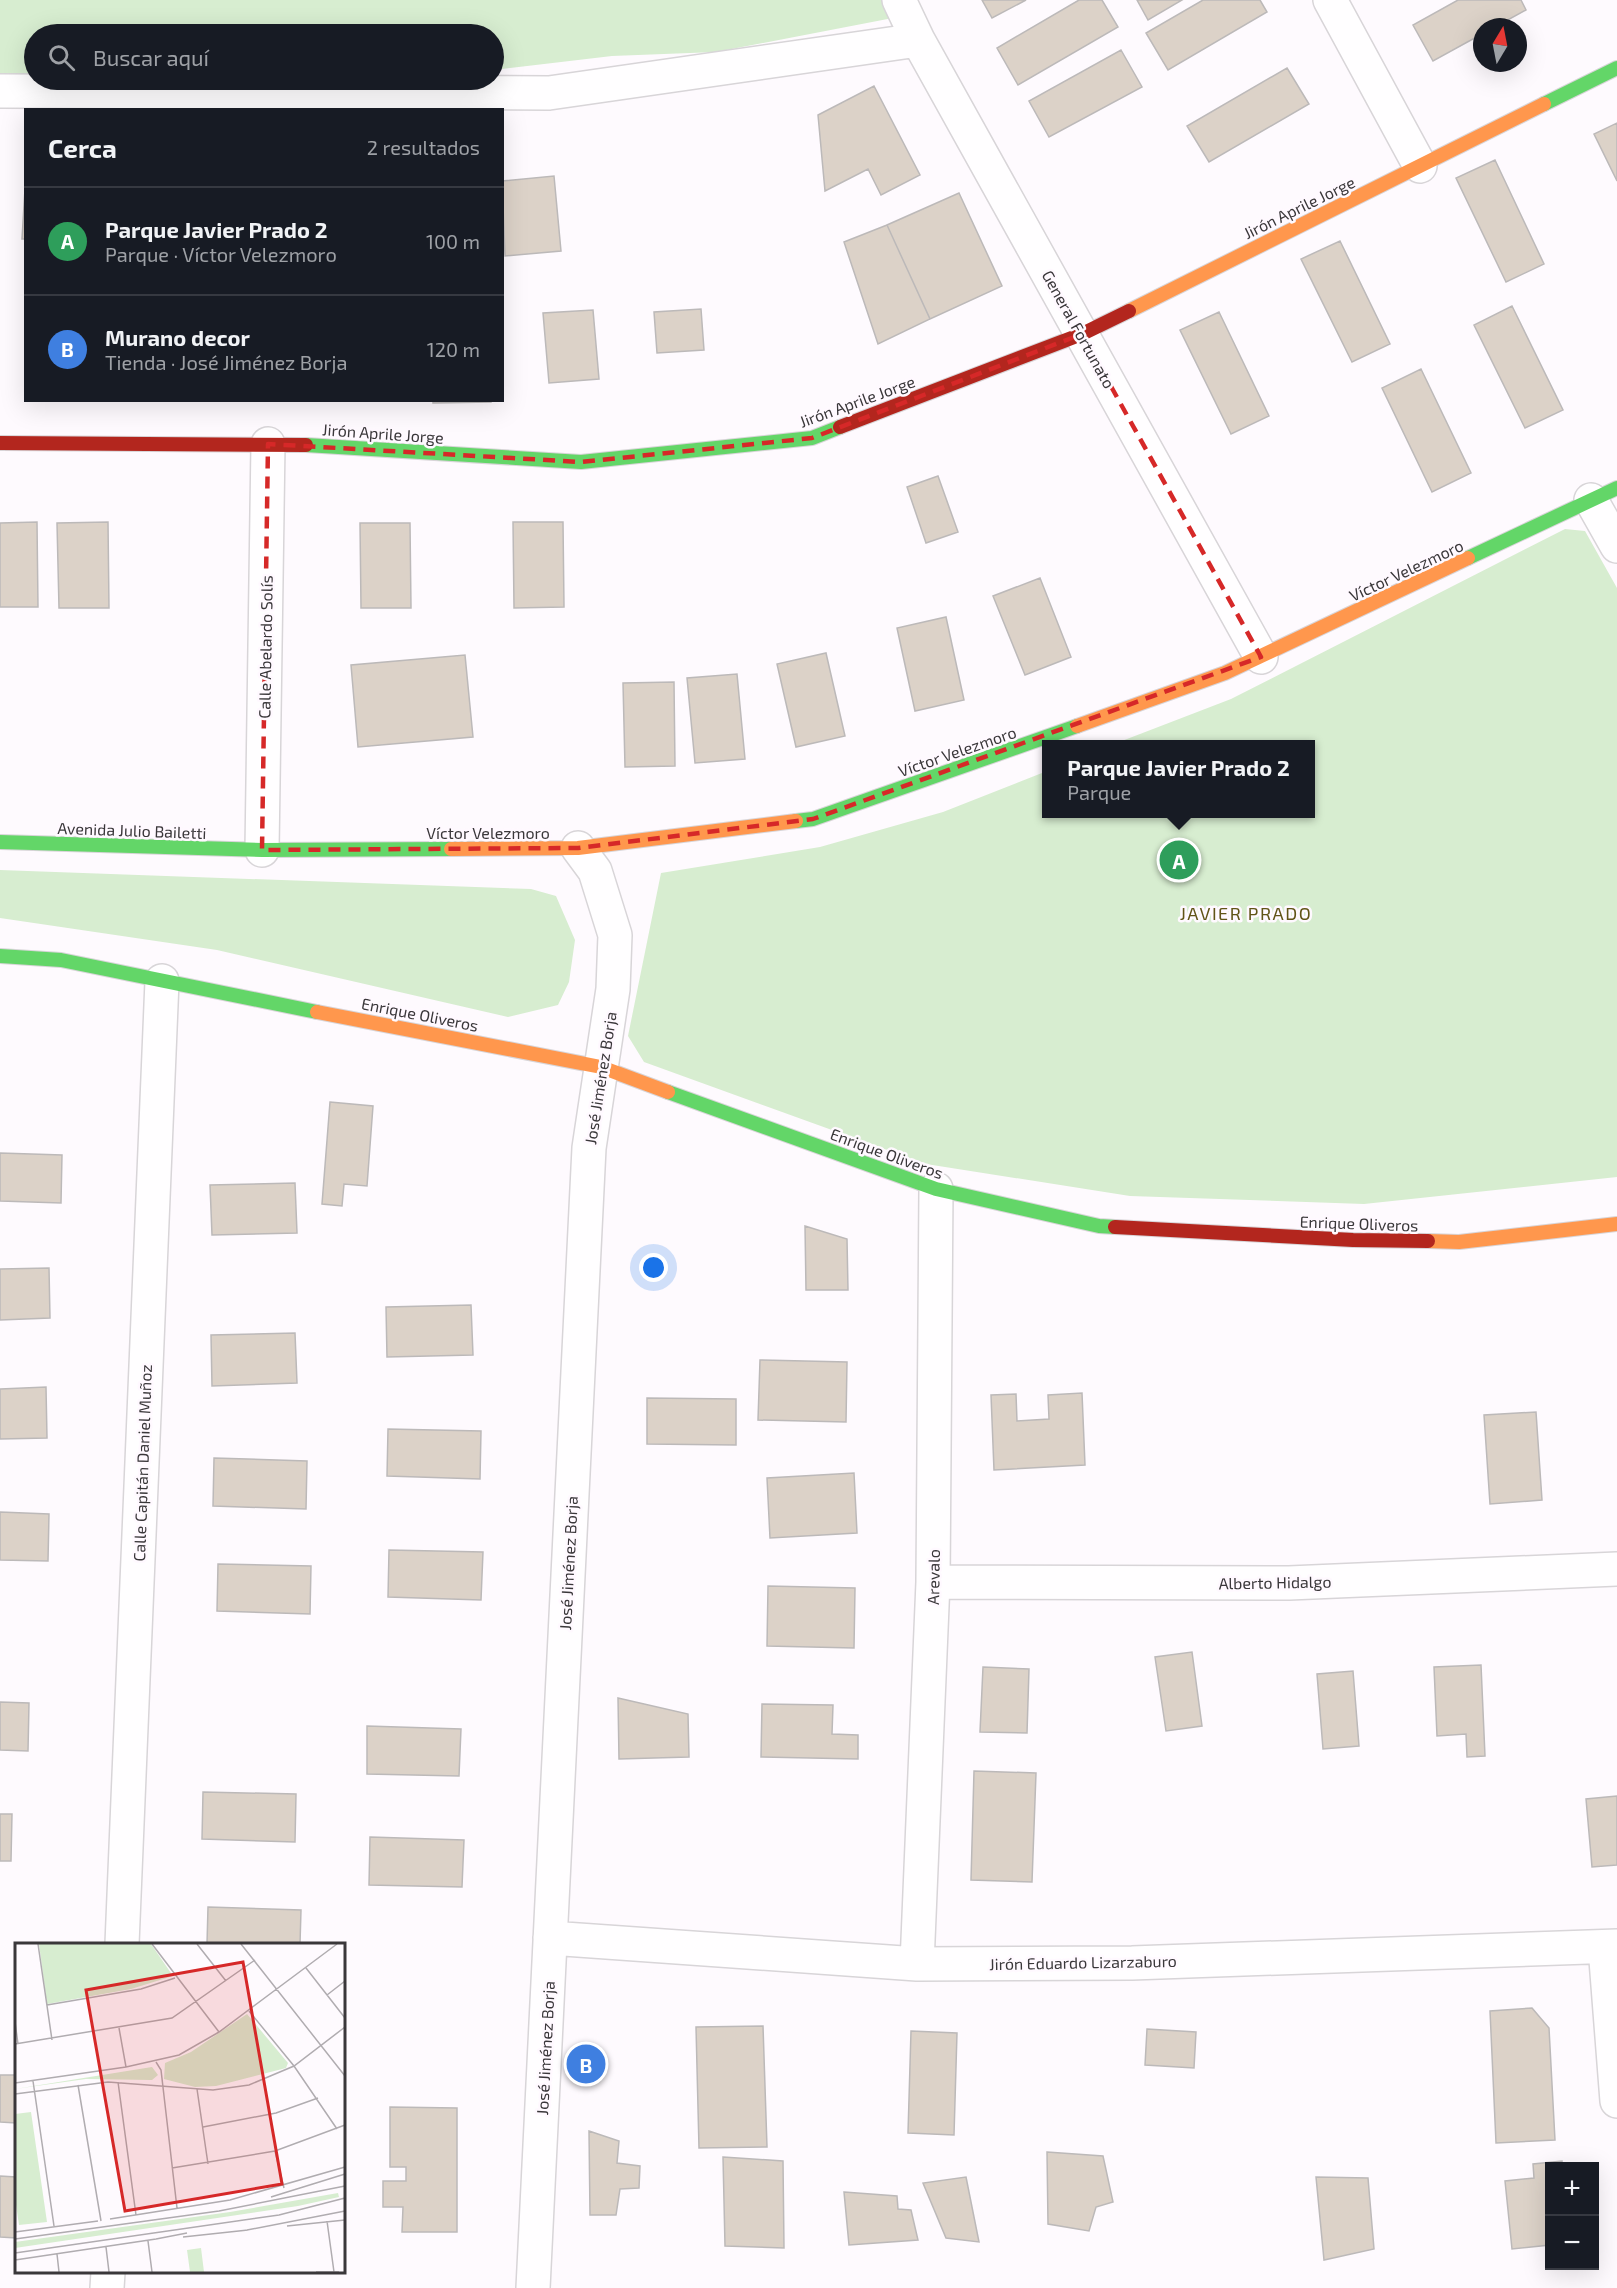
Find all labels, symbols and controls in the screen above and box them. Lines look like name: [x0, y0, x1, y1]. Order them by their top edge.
north arrow: [1473, 18, 1527, 72]
search box: [24, 24, 504, 90]
icon: search: [45, 41, 78, 74]
text: Buscar aquí: [93, 44, 209, 70]
text: Cerca: [48, 132, 117, 163]
text: 2 resultados: [367, 135, 480, 159]
street label: Jirón Aprile Jorge: [1240, 172, 1358, 242]
text: Parque Javier Prado 2: [105, 216, 328, 242]
text: A: [61, 229, 74, 253]
text: 100 m: [426, 229, 480, 253]
text: Parque · Víctor Velezmoro: [105, 242, 337, 266]
street label: General Fortunato: [1039, 267, 1119, 391]
text: Murano decor: [105, 324, 250, 350]
text: B: [61, 337, 74, 361]
text: 120 m: [427, 337, 480, 361]
text: Tienda · José Jiménez Borja: [105, 350, 348, 374]
street label: Jirón Aprile Jorge: [797, 371, 917, 431]
street label: Jirón Aprile Jorge: [322, 419, 444, 447]
street label: Víctor Velezmoro: [1346, 535, 1466, 605]
street label: Calle Abelardo Solís: [254, 575, 276, 719]
street label: Víctor Velezmoro: [895, 722, 1019, 780]
popup: [1042, 740, 1315, 818]
text: Parque Javier Prado 2: [1067, 754, 1290, 780]
text: Parque: [1067, 780, 1131, 804]
street label: Avenida Julio Bailetti: [57, 818, 207, 842]
street label: Víctor Velezmoro: [426, 823, 550, 842]
pin: A: [1160, 838, 1198, 882]
district label: JAVIER PRADO: [1180, 902, 1312, 924]
street label: Enrique Oliveros: [360, 993, 480, 1035]
street label: José Jiménez Borja: [580, 1010, 621, 1146]
street label: Enrique Oliveros: [828, 1124, 946, 1182]
street label: Enrique Oliveros: [1299, 1211, 1419, 1235]
your location: [639, 1253, 668, 1282]
street label: Calle Capitán Daniel Muñoz: [129, 1364, 155, 1562]
street label: José Jiménez Borja: [555, 1495, 582, 1631]
street label: Arevalo: [923, 1549, 943, 1605]
street label: Alberto Hidalgo: [1218, 1572, 1332, 1592]
inset map: [15, 1943, 345, 2273]
street label: Jirón Eduardo Lizarzaburo: [989, 1951, 1177, 1973]
street label: José Jiménez Borja: [532, 1980, 559, 2116]
pin: B: [566, 2042, 606, 2086]
map controls: [1545, 2162, 1599, 2270]
button: +: [1545, 2162, 1599, 2216]
button: −: [1545, 2216, 1599, 2270]

